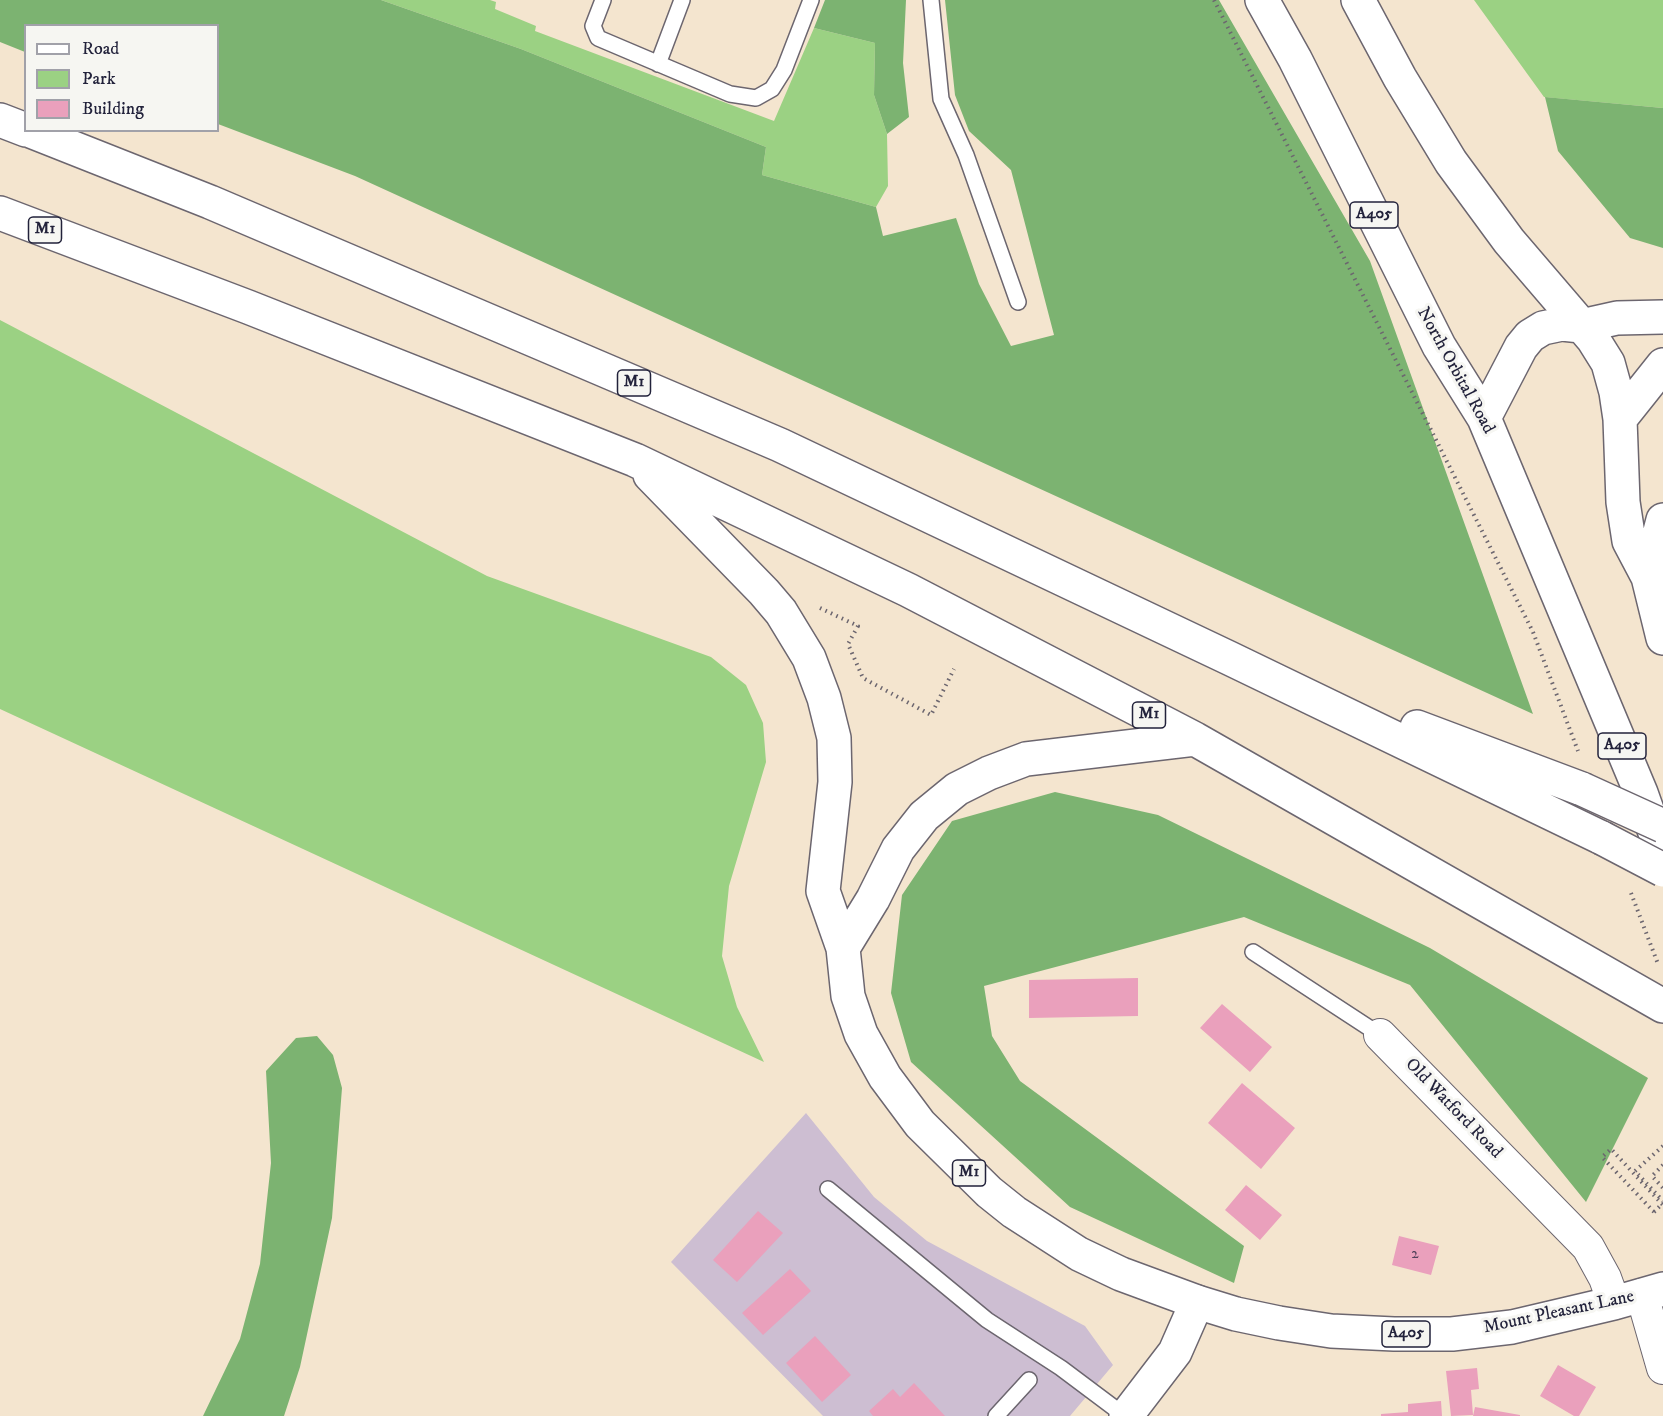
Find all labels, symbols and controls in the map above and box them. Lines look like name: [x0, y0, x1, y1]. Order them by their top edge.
legend: [24, 24, 219, 132]
text: Road: [82, 38, 119, 60]
text: Park: [82, 68, 116, 90]
text: Building: [82, 98, 144, 120]
road number: A405: [1350, 202, 1398, 228]
road number: M1: [28, 217, 62, 243]
street label: North Orbital Road: [1411, 304, 1499, 438]
road number: M1: [618, 370, 650, 396]
road number: M1: [1132, 702, 1166, 728]
road number: A405: [1598, 733, 1646, 759]
street label: Old Watford Road: [1400, 1054, 1506, 1164]
road number: M1: [952, 1160, 986, 1186]
house number: 2: [1411, 1246, 1419, 1264]
street label: Mount Pleasant Lane: [1482, 1286, 1636, 1340]
road number: A405: [1382, 1321, 1430, 1347]

